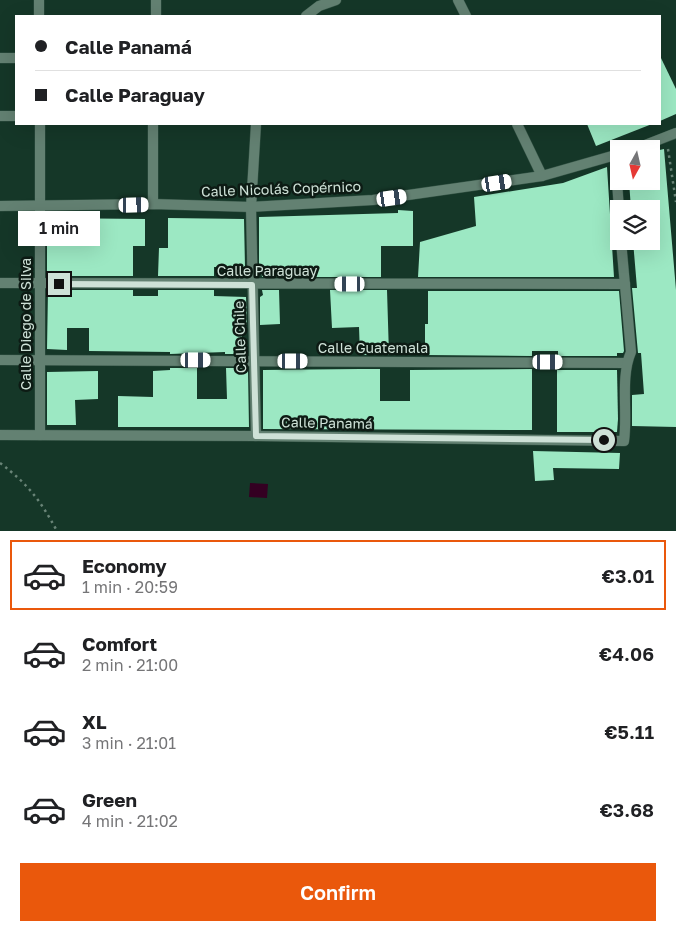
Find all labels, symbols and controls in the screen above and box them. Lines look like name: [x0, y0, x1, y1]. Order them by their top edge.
text: Calle Panamá: [65, 35, 192, 58]
text: Calle Paraguay: [65, 83, 205, 106]
north arrow: [610, 140, 660, 190]
map controls: [610, 140, 660, 250]
car: [481, 173, 512, 193]
street label: Calle Nicolás Copérnico: [201, 177, 361, 200]
car: [376, 188, 407, 208]
car: [118, 197, 149, 213]
button: layers: [610, 200, 660, 250]
callout: 1 min: [18, 212, 100, 246]
text: 1 min: [39, 218, 79, 238]
street label: Calle Diego de Silva: [17, 258, 34, 390]
street label: Calle Paraguay: [217, 262, 317, 279]
route end: [48, 273, 70, 295]
car: [335, 277, 365, 292]
street label: Calle Chile: [230, 301, 249, 373]
street label: Calle Guatemala: [318, 339, 428, 356]
car: [181, 353, 211, 368]
car: [278, 354, 308, 369]
car: [533, 355, 563, 370]
street label: Calle Panamá: [281, 413, 373, 432]
route start: [593, 429, 615, 451]
icon: car: [22, 553, 67, 598]
text: Economy: [82, 554, 167, 577]
text: €3.01: [602, 564, 654, 587]
text: 1 min · 20:59: [82, 577, 178, 597]
icon: car: [22, 631, 67, 676]
text: Comfort: [82, 632, 157, 655]
text: €4.06: [599, 642, 654, 665]
text: 2 min · 21:00: [82, 655, 178, 675]
icon: car: [22, 709, 67, 754]
text: XL: [82, 710, 107, 733]
text: €5.11: [604, 720, 654, 743]
text: 3 min · 21:01: [82, 733, 176, 753]
icon: car: [22, 787, 67, 832]
text: Green: [82, 788, 137, 811]
text: €3.68: [600, 798, 654, 821]
text: 4 min · 21:02: [82, 811, 178, 831]
button: Confirm: [20, 863, 656, 921]

